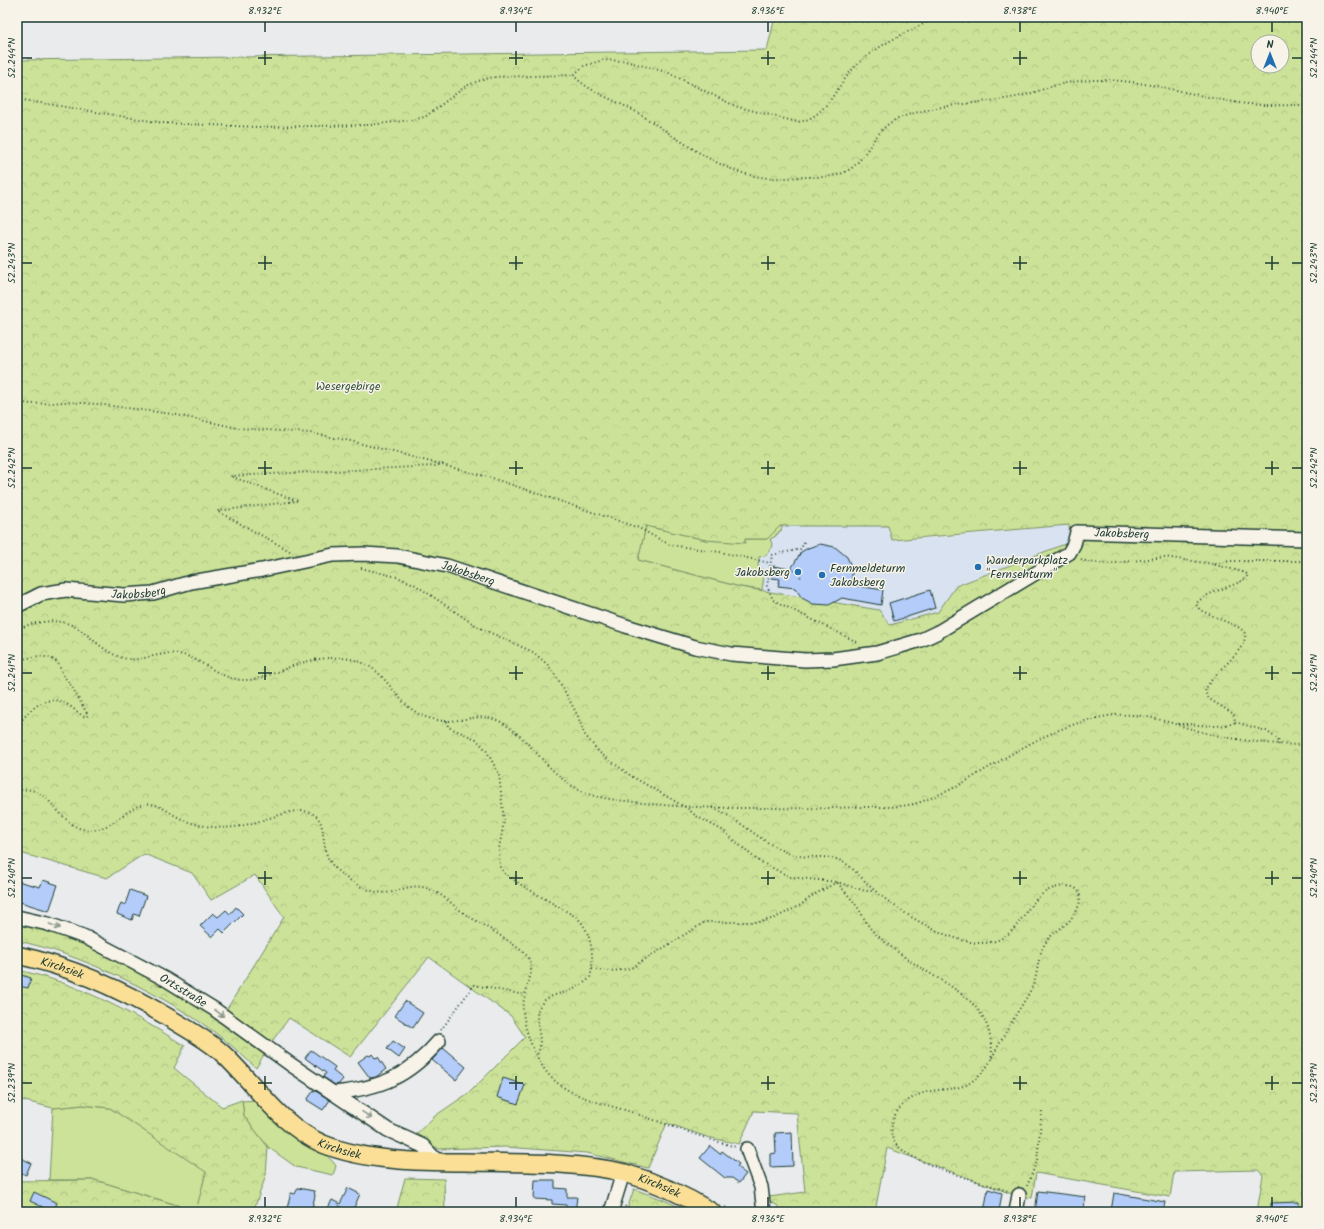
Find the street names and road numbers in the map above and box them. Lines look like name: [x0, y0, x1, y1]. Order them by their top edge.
street label: Jakobsberg: [1094, 524, 1150, 544]
street label: Jakobsberg: [440, 556, 497, 591]
street label: Jakobsberg: [110, 581, 169, 605]
street label: Kirchsiek: [38, 952, 87, 985]
street label: Ortsstraße: [156, 969, 211, 1013]
street label: Kirchsiek: [314, 1134, 363, 1165]
street label: Kirchsiek: [635, 1169, 684, 1203]

